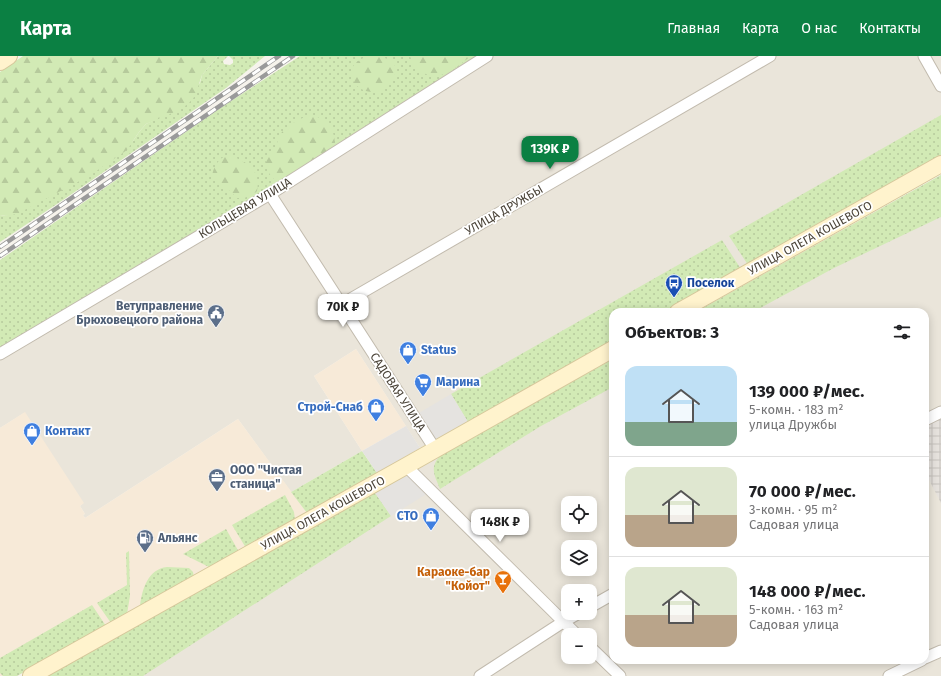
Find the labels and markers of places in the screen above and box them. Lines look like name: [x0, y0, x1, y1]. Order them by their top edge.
pin: 139K ₽: [517, 136, 583, 170]
bus stop icon: Поселок: [664, 273, 684, 298]
place label: Поселок: [687, 276, 735, 290]
pin: 70K ₽: [315, 294, 371, 328]
place label: Ветуправление Брюховецкого района: [76, 299, 203, 327]
public building icon: Ветуправление Брюховецкого района: [206, 303, 226, 328]
shop icon: Status: [398, 340, 418, 365]
place label: Status: [421, 343, 456, 357]
supermarket icon: Марина: [413, 372, 433, 397]
place label: Марина: [436, 375, 480, 389]
shop icon: Строй-Снаб: [366, 397, 386, 422]
place label: Строй-Снаб: [298, 400, 363, 414]
shop icon: Контакт: [22, 421, 42, 446]
place label: Контакт: [45, 424, 91, 438]
place label: ООО "Чистая станица": [230, 463, 302, 491]
office icon: ООО "Чистая станица": [207, 467, 227, 492]
shop icon: СТО: [421, 506, 441, 531]
place label: СТО: [397, 509, 418, 523]
pin: 148K ₽: [467, 509, 533, 543]
fuel station icon: Альянс: [135, 528, 155, 553]
place label: Альянс: [157, 531, 198, 545]
place label: Караоке-бар "Койот": [417, 565, 490, 593]
bar icon: Караоке-бар "Койот": [493, 569, 513, 594]

